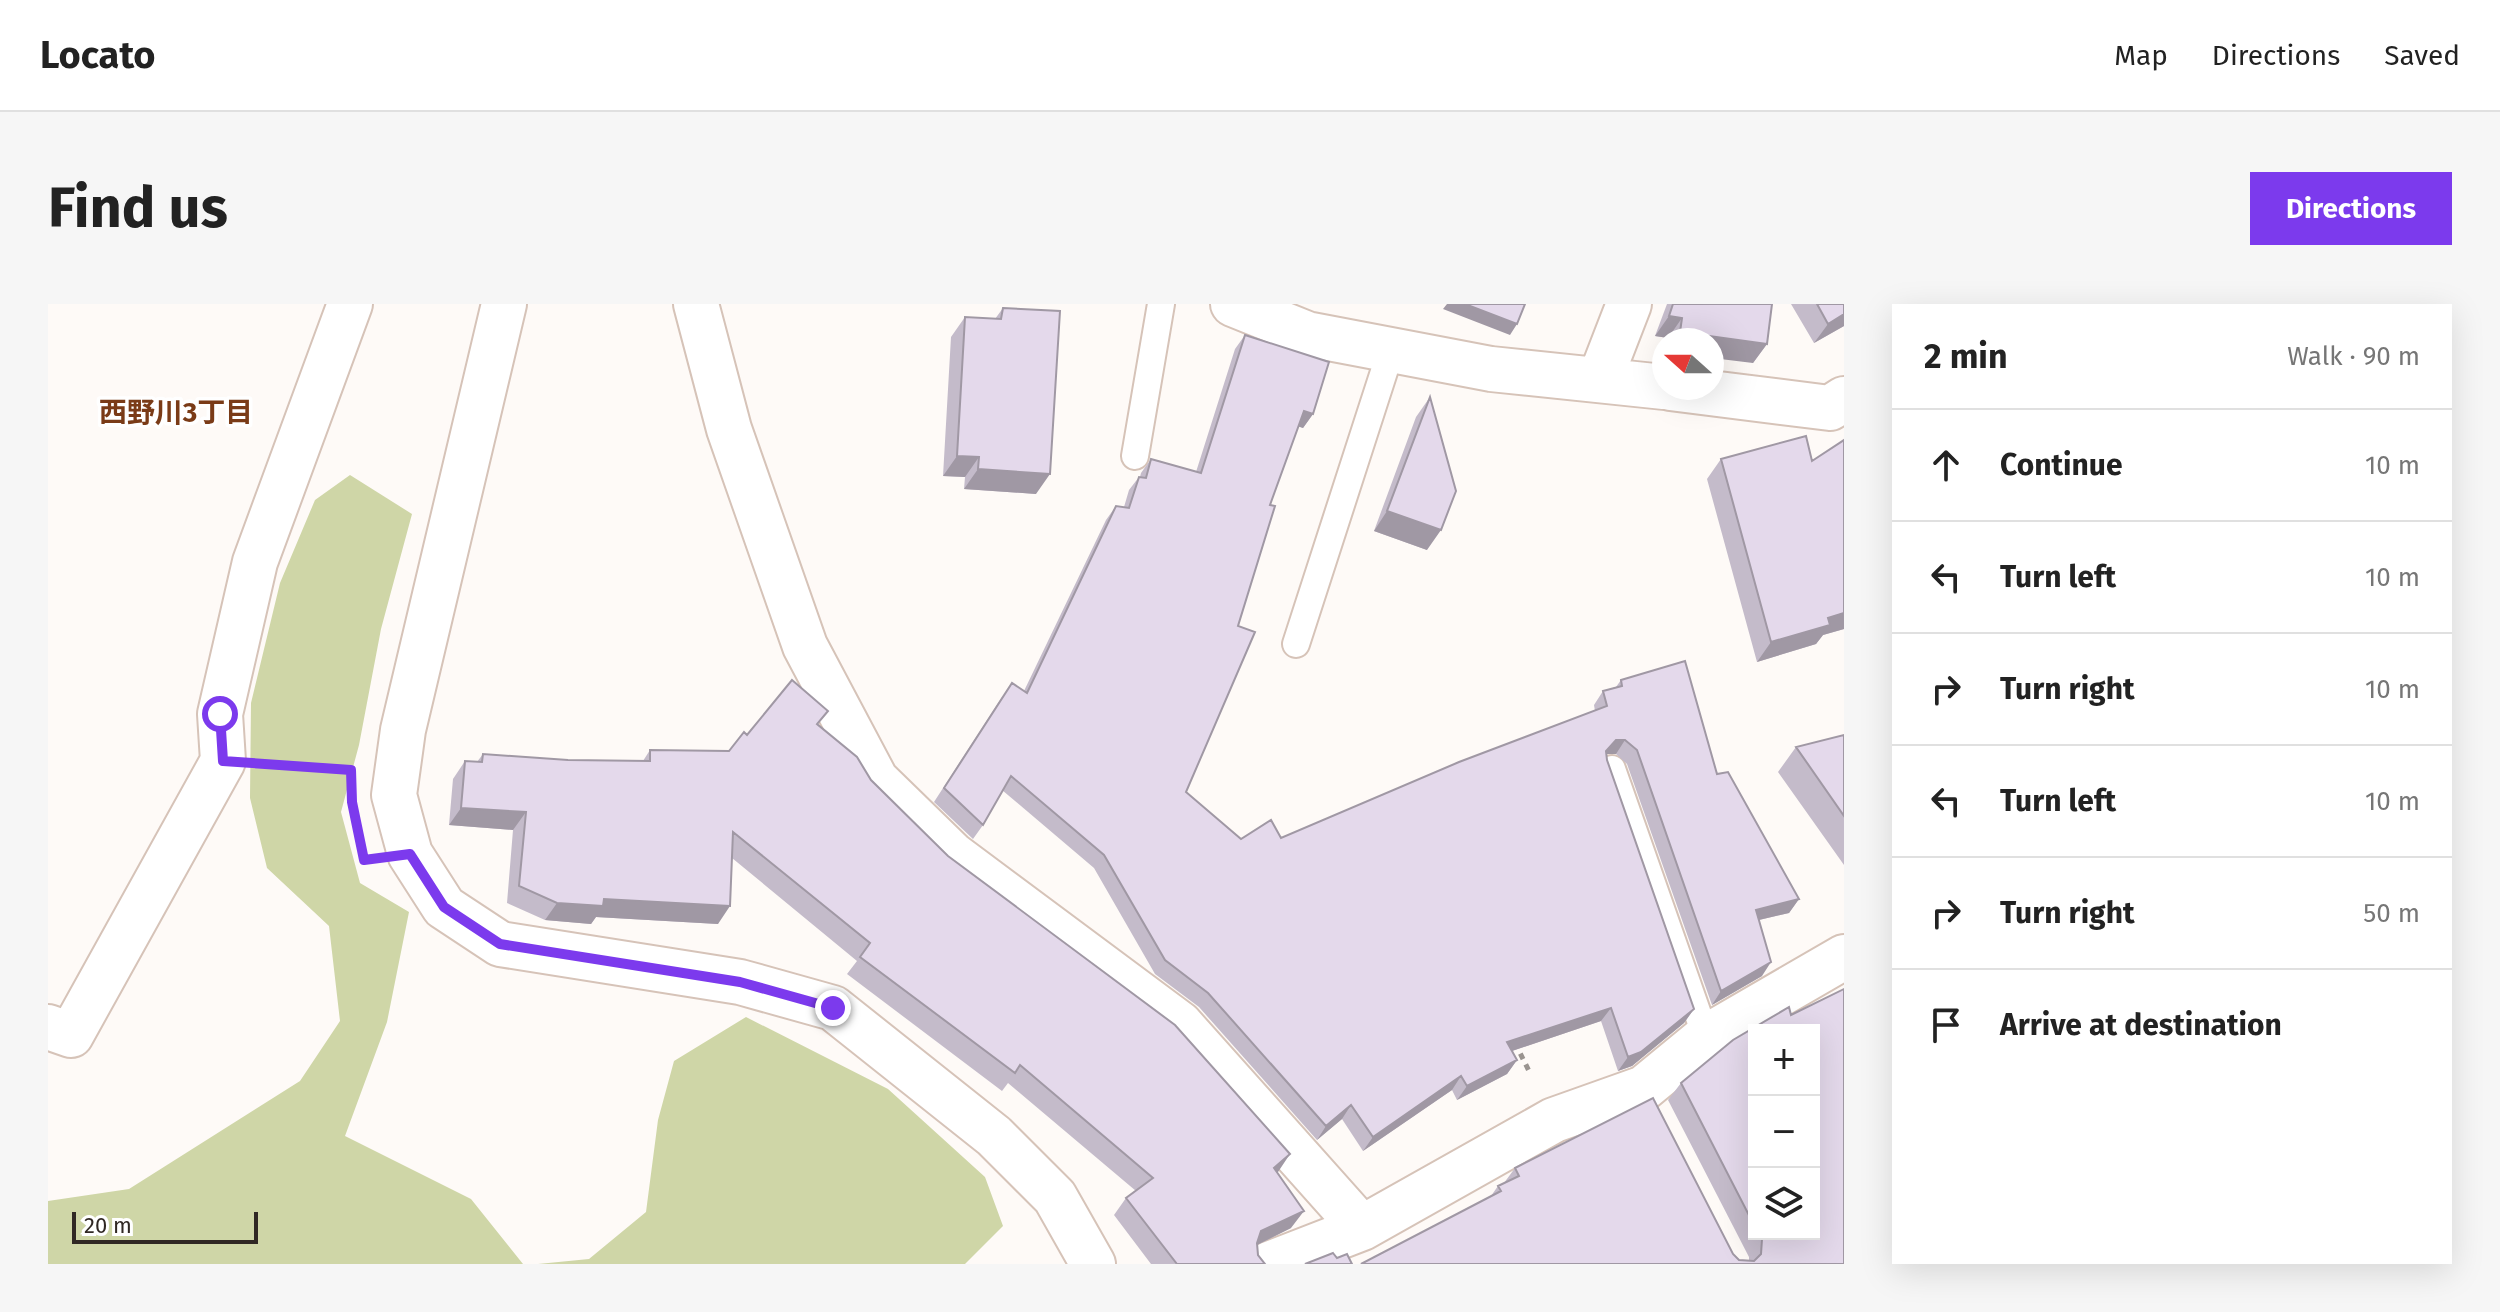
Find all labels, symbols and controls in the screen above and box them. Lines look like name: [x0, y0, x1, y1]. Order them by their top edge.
text: Locato: [40, 32, 156, 78]
text: Map: [2114, 39, 2168, 72]
text: Directions: [2212, 39, 2340, 72]
text: Saved: [2384, 39, 2460, 72]
button: Directions: [2250, 172, 2452, 245]
text: Find us: [48, 175, 228, 242]
north arrow: [1652, 328, 1724, 400]
text: 2 min: [1924, 336, 2008, 377]
text: Walk · 90 m: [2287, 341, 2420, 372]
district label: 西野川3丁目: [99, 396, 253, 429]
icon: ahead: [1924, 443, 1968, 487]
text: Continue: [2000, 447, 2123, 483]
text: 10 m: [2365, 450, 2420, 481]
icon: left: [1924, 555, 1968, 599]
text: Turn left: [2000, 559, 2116, 595]
text: 10 m: [2365, 562, 2420, 593]
icon: right: [1924, 667, 1968, 711]
text: Turn right: [2000, 671, 2135, 707]
text: 10 m: [2365, 674, 2420, 705]
route start: [202, 696, 238, 732]
icon: left: [1924, 779, 1968, 823]
text: Turn left: [2000, 783, 2116, 819]
text: 10 m: [2365, 786, 2420, 817]
icon: right: [1924, 891, 1968, 935]
text: Turn right: [2000, 895, 2135, 931]
text: 50 m: [2363, 898, 2420, 929]
route end: [815, 990, 851, 1026]
icon: arrive: [1924, 1003, 1968, 1047]
text: Arrive at destination: [2000, 1007, 2282, 1043]
map controls: [1748, 1024, 1820, 1240]
button: +: [1748, 1024, 1820, 1096]
button: −: [1748, 1096, 1820, 1168]
button: layers: [1748, 1168, 1820, 1240]
scale bar: [72, 1208, 258, 1244]
text: 20 m: [84, 1212, 132, 1239]

